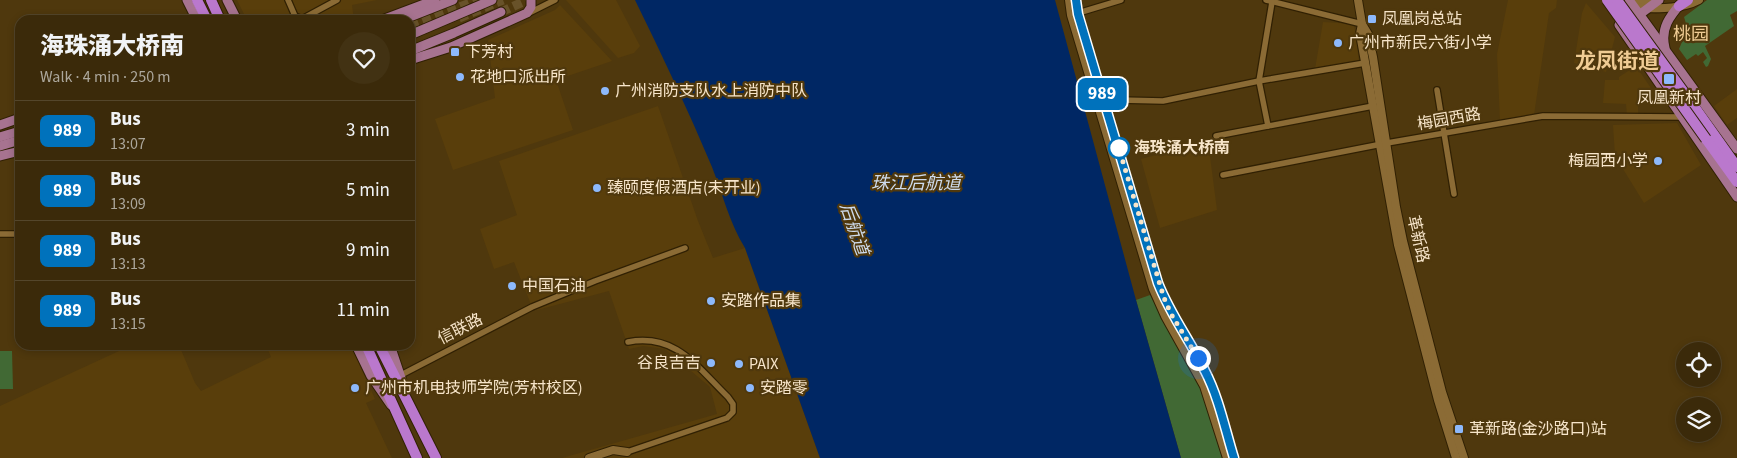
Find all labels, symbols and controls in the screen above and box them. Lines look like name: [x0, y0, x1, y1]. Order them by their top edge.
place label: 凤凰岗总站: [1382, 8, 1462, 30]
marker: 凤凰岗总站: [1366, 13, 1378, 25]
district label: 桃园: [1673, 22, 1709, 47]
text: 海珠涌大桥南: [40, 29, 184, 64]
button: heart: [338, 32, 390, 84]
place label: 广州市新民六街小学: [1348, 32, 1492, 54]
marker: 广州市新民六街小学: [1332, 37, 1344, 49]
place label: 下芳村: [465, 41, 513, 63]
marker: 下芳村: [449, 46, 461, 58]
district label: 龙凤街道: [1575, 46, 1659, 76]
text: Walk · 4 min · 250 m: [40, 66, 171, 88]
place label: 花地口派出所: [470, 66, 566, 88]
marker: 花地口派出所: [454, 71, 466, 83]
marker: 凤凰新村: [1662, 72, 1676, 86]
line badge: 989: [1073, 78, 1131, 110]
place label: 广州消防支队水上消防中队: [615, 80, 807, 102]
text: 989: [1088, 81, 1116, 106]
marker: 广州消防支队水上消防中队: [599, 85, 611, 97]
place label: 凤凰新村: [1637, 87, 1701, 109]
street label: 梅园西路: [1416, 103, 1482, 135]
text: Bus: [110, 106, 141, 133]
text: 3 min: [346, 117, 390, 144]
text: 989: [53, 118, 82, 143]
text: 13:07: [110, 133, 146, 155]
marker: 海珠涌大桥南: [1108, 137, 1130, 159]
place label: 海珠涌大桥南: [1134, 137, 1230, 159]
place label: 梅园西小学: [1568, 150, 1648, 172]
marker: 梅园西小学: [1652, 155, 1664, 167]
text: Bus: [110, 166, 141, 193]
water label: 珠江后航道: [871, 171, 964, 196]
text: 5 min: [346, 177, 390, 204]
place label: 臻颐度假酒店(未开业): [607, 177, 761, 199]
text: 989: [53, 178, 82, 203]
marker: 臻颐度假酒店(未开业): [591, 182, 603, 194]
text: 13:09: [110, 193, 146, 215]
water label: 后航道: [833, 199, 876, 261]
street label: 革新路: [1402, 213, 1434, 265]
text: Bus: [110, 226, 141, 253]
text: 9 min: [346, 237, 390, 264]
text: 989: [53, 238, 82, 263]
text: 13:13: [110, 253, 146, 275]
place label: 中国石油: [522, 275, 586, 297]
marker: 中国石油: [506, 280, 518, 292]
text: Bus: [110, 286, 141, 313]
place label: 安踏作品集: [721, 290, 801, 312]
marker: 安踏作品集: [705, 295, 717, 307]
text: 11 min: [336, 297, 390, 324]
text: 989: [53, 298, 82, 323]
street label: 信联路: [434, 308, 486, 350]
text: 13:15: [110, 313, 146, 335]
map controls: [1676, 342, 1721, 442]
button: locate: [1676, 342, 1721, 387]
your location: [1186, 346, 1211, 371]
place label: 谷良吉吉: [637, 352, 701, 374]
place label: PAIX: [749, 353, 778, 375]
marker: 谷良吉吉: [705, 357, 717, 369]
marker: PAIX: [733, 358, 745, 370]
place label: 广州市机电技师学院(芳村校区): [365, 377, 583, 399]
place label: 安踏零: [760, 377, 808, 399]
marker: 广州市机电技师学院(芳村校区): [349, 382, 361, 394]
marker: 安踏零: [744, 382, 756, 394]
button: layers: [1676, 397, 1721, 442]
place label: 革新路(金沙路口)站: [1469, 418, 1607, 440]
marker: 革新路(金沙路口)站: [1453, 423, 1465, 435]

